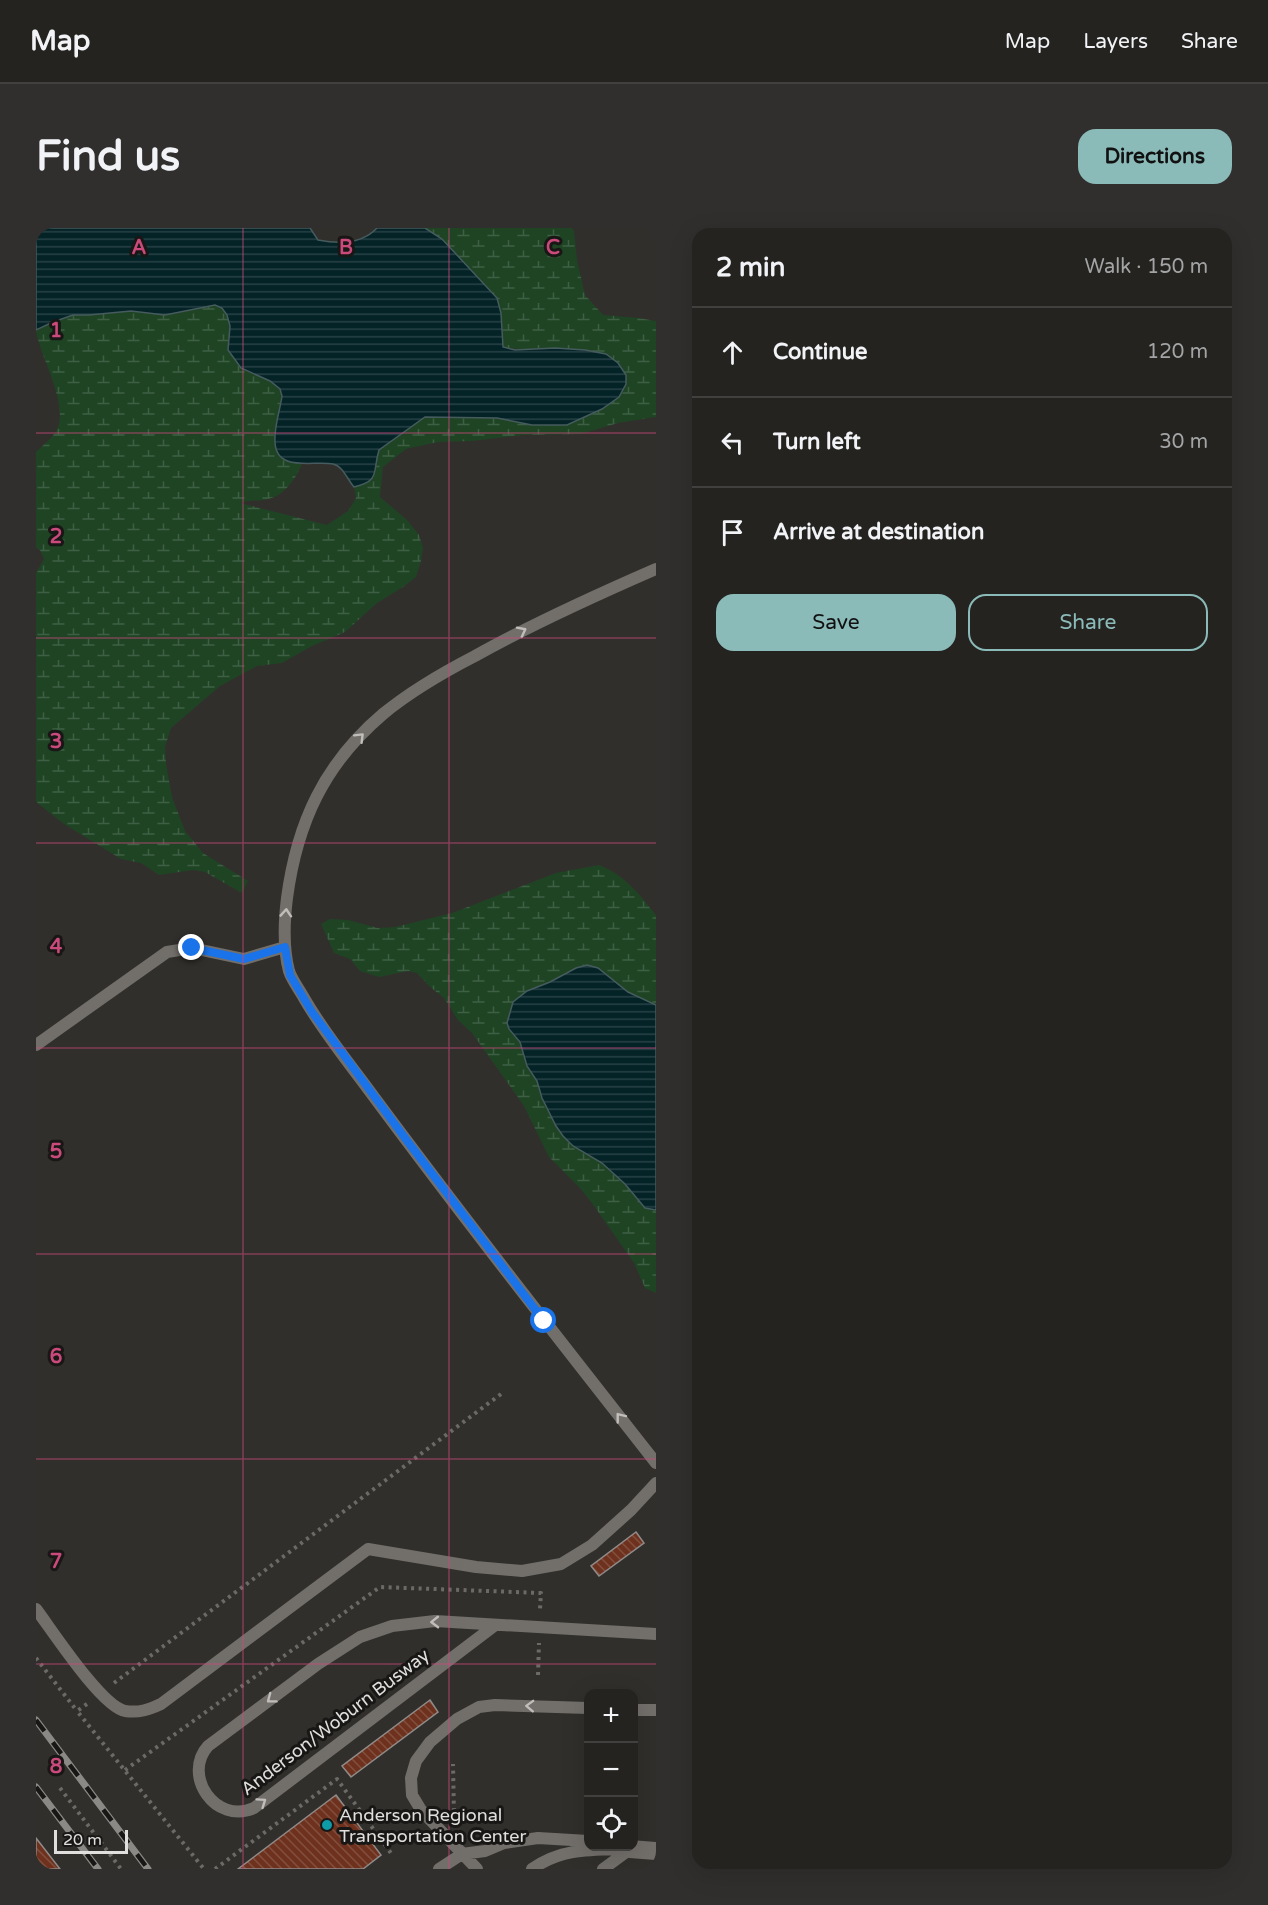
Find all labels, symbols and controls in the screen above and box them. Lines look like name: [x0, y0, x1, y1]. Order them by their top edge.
text: Map: [30, 24, 90, 58]
text: Map: [1005, 29, 1050, 54]
text: Layers: [1083, 29, 1148, 54]
text: Share: [1181, 29, 1238, 54]
button: Directions: [1078, 129, 1232, 184]
text: Find us: [36, 131, 180, 182]
text: A: [132, 236, 147, 260]
text: B: [339, 236, 353, 260]
text: C: [546, 236, 560, 260]
text: 2 min: [716, 252, 785, 283]
text: Walk · 150 m: [1085, 255, 1208, 279]
text: 1: [50, 319, 62, 343]
icon: ahead: [716, 336, 749, 369]
text: Continue: [773, 339, 868, 365]
text: 120 m: [1147, 340, 1208, 364]
icon: left: [716, 426, 749, 459]
text: Turn left: [773, 429, 861, 455]
text: 30 m: [1159, 430, 1208, 454]
icon: arrive: [716, 516, 749, 549]
text: Arrive at destination: [773, 519, 984, 545]
text: 2: [50, 525, 62, 549]
button: Save: [716, 594, 956, 651]
button: Share: [968, 594, 1208, 651]
one-way arrow: [516, 627, 526, 638]
text: 3: [50, 730, 62, 754]
one-way arrow: [353, 733, 363, 744]
one-way arrow: [279, 908, 292, 917]
route end: [178, 934, 204, 960]
text: 4: [50, 935, 63, 959]
text: 5: [50, 1140, 62, 1164]
route start: [530, 1307, 556, 1333]
text: 6: [50, 1345, 62, 1369]
one-way arrow: [616, 1413, 627, 1424]
text: 7: [50, 1550, 62, 1574]
one-way arrow: [431, 1616, 440, 1628]
street label: Anderson/Woburn Busway: [237, 1644, 434, 1800]
map controls: [584, 1689, 638, 1851]
button: +: [584, 1689, 638, 1743]
one-way arrow: [267, 1692, 278, 1703]
one-way arrow: [526, 1699, 535, 1712]
button: −: [584, 1743, 638, 1797]
text: 8: [50, 1755, 62, 1779]
button: locate: [584, 1797, 638, 1851]
one-way arrow: [255, 1798, 266, 1809]
place label: Anderson Regional Transportation Center: [339, 1804, 527, 1847]
marker: Anderson Regional Transportation Center: [320, 1818, 334, 1832]
scale bar: [54, 1827, 128, 1854]
text: 20 m: [63, 1830, 102, 1850]

